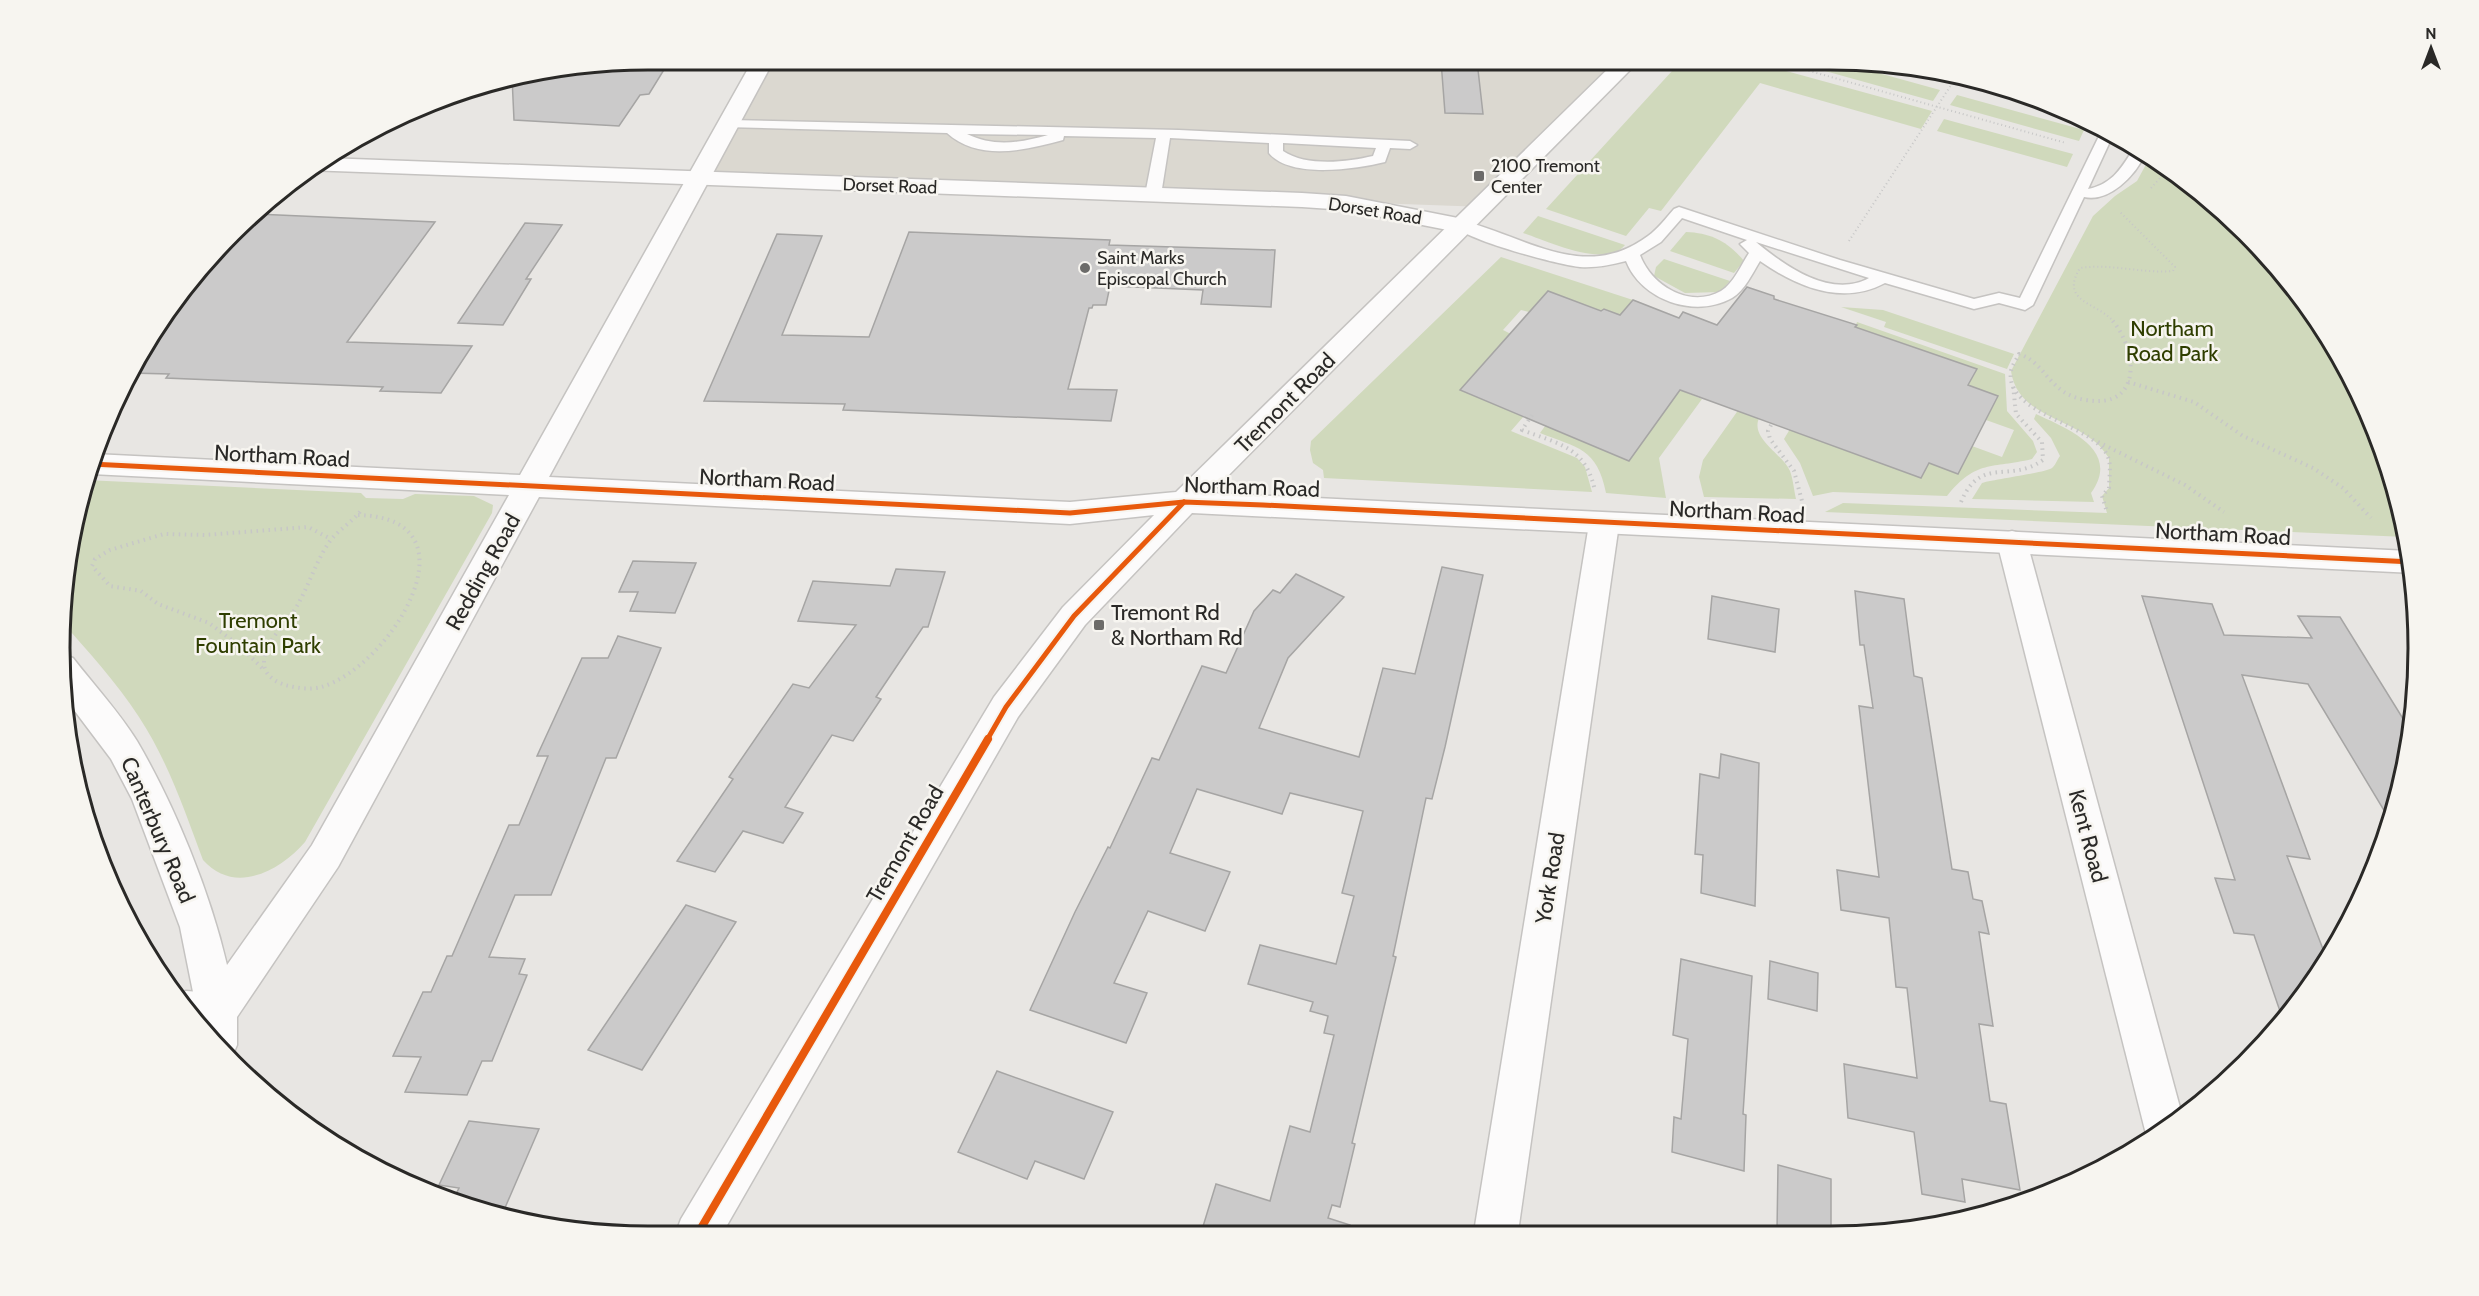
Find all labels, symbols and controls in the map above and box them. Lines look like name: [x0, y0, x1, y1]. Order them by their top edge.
north arrow: [2401, 18, 2461, 78]
text: N: [2425, 24, 2437, 43]
place label: 2100 Tremont Center: [1491, 155, 1600, 198]
marker: 2100 Tremont Center: [1472, 169, 1486, 183]
street label: Dorset Road: [842, 173, 938, 199]
street label: Dorset Road: [1327, 193, 1423, 229]
place label: Saint Marks Episcopal Church: [1097, 247, 1227, 290]
marker: Saint Marks Episcopal Church: [1078, 261, 1092, 275]
park label: Northam Road Park: [2126, 315, 2218, 367]
street label: Tremont Road: [1229, 347, 1341, 459]
street label: Northam Road: [213, 439, 351, 473]
street label: Northam Road: [698, 463, 836, 497]
street label: Northam Road: [1184, 471, 1320, 503]
street label: Northam Road: [1668, 495, 1806, 529]
street label: Redding Road: [440, 509, 526, 635]
street label: Northam Road: [2154, 517, 2292, 551]
place label: Tremont Rd & Northam Rd: [1111, 599, 1243, 651]
park label: Tremont Fountain Park: [195, 607, 321, 659]
marker: Tremont Rd & Northam Rd: [1092, 618, 1106, 632]
street label: Canterbury Road: [115, 753, 201, 907]
street label: Tremont Road: [860, 780, 950, 908]
street label: Kent Road: [2063, 787, 2113, 885]
street label: York Road: [1529, 830, 1571, 927]

